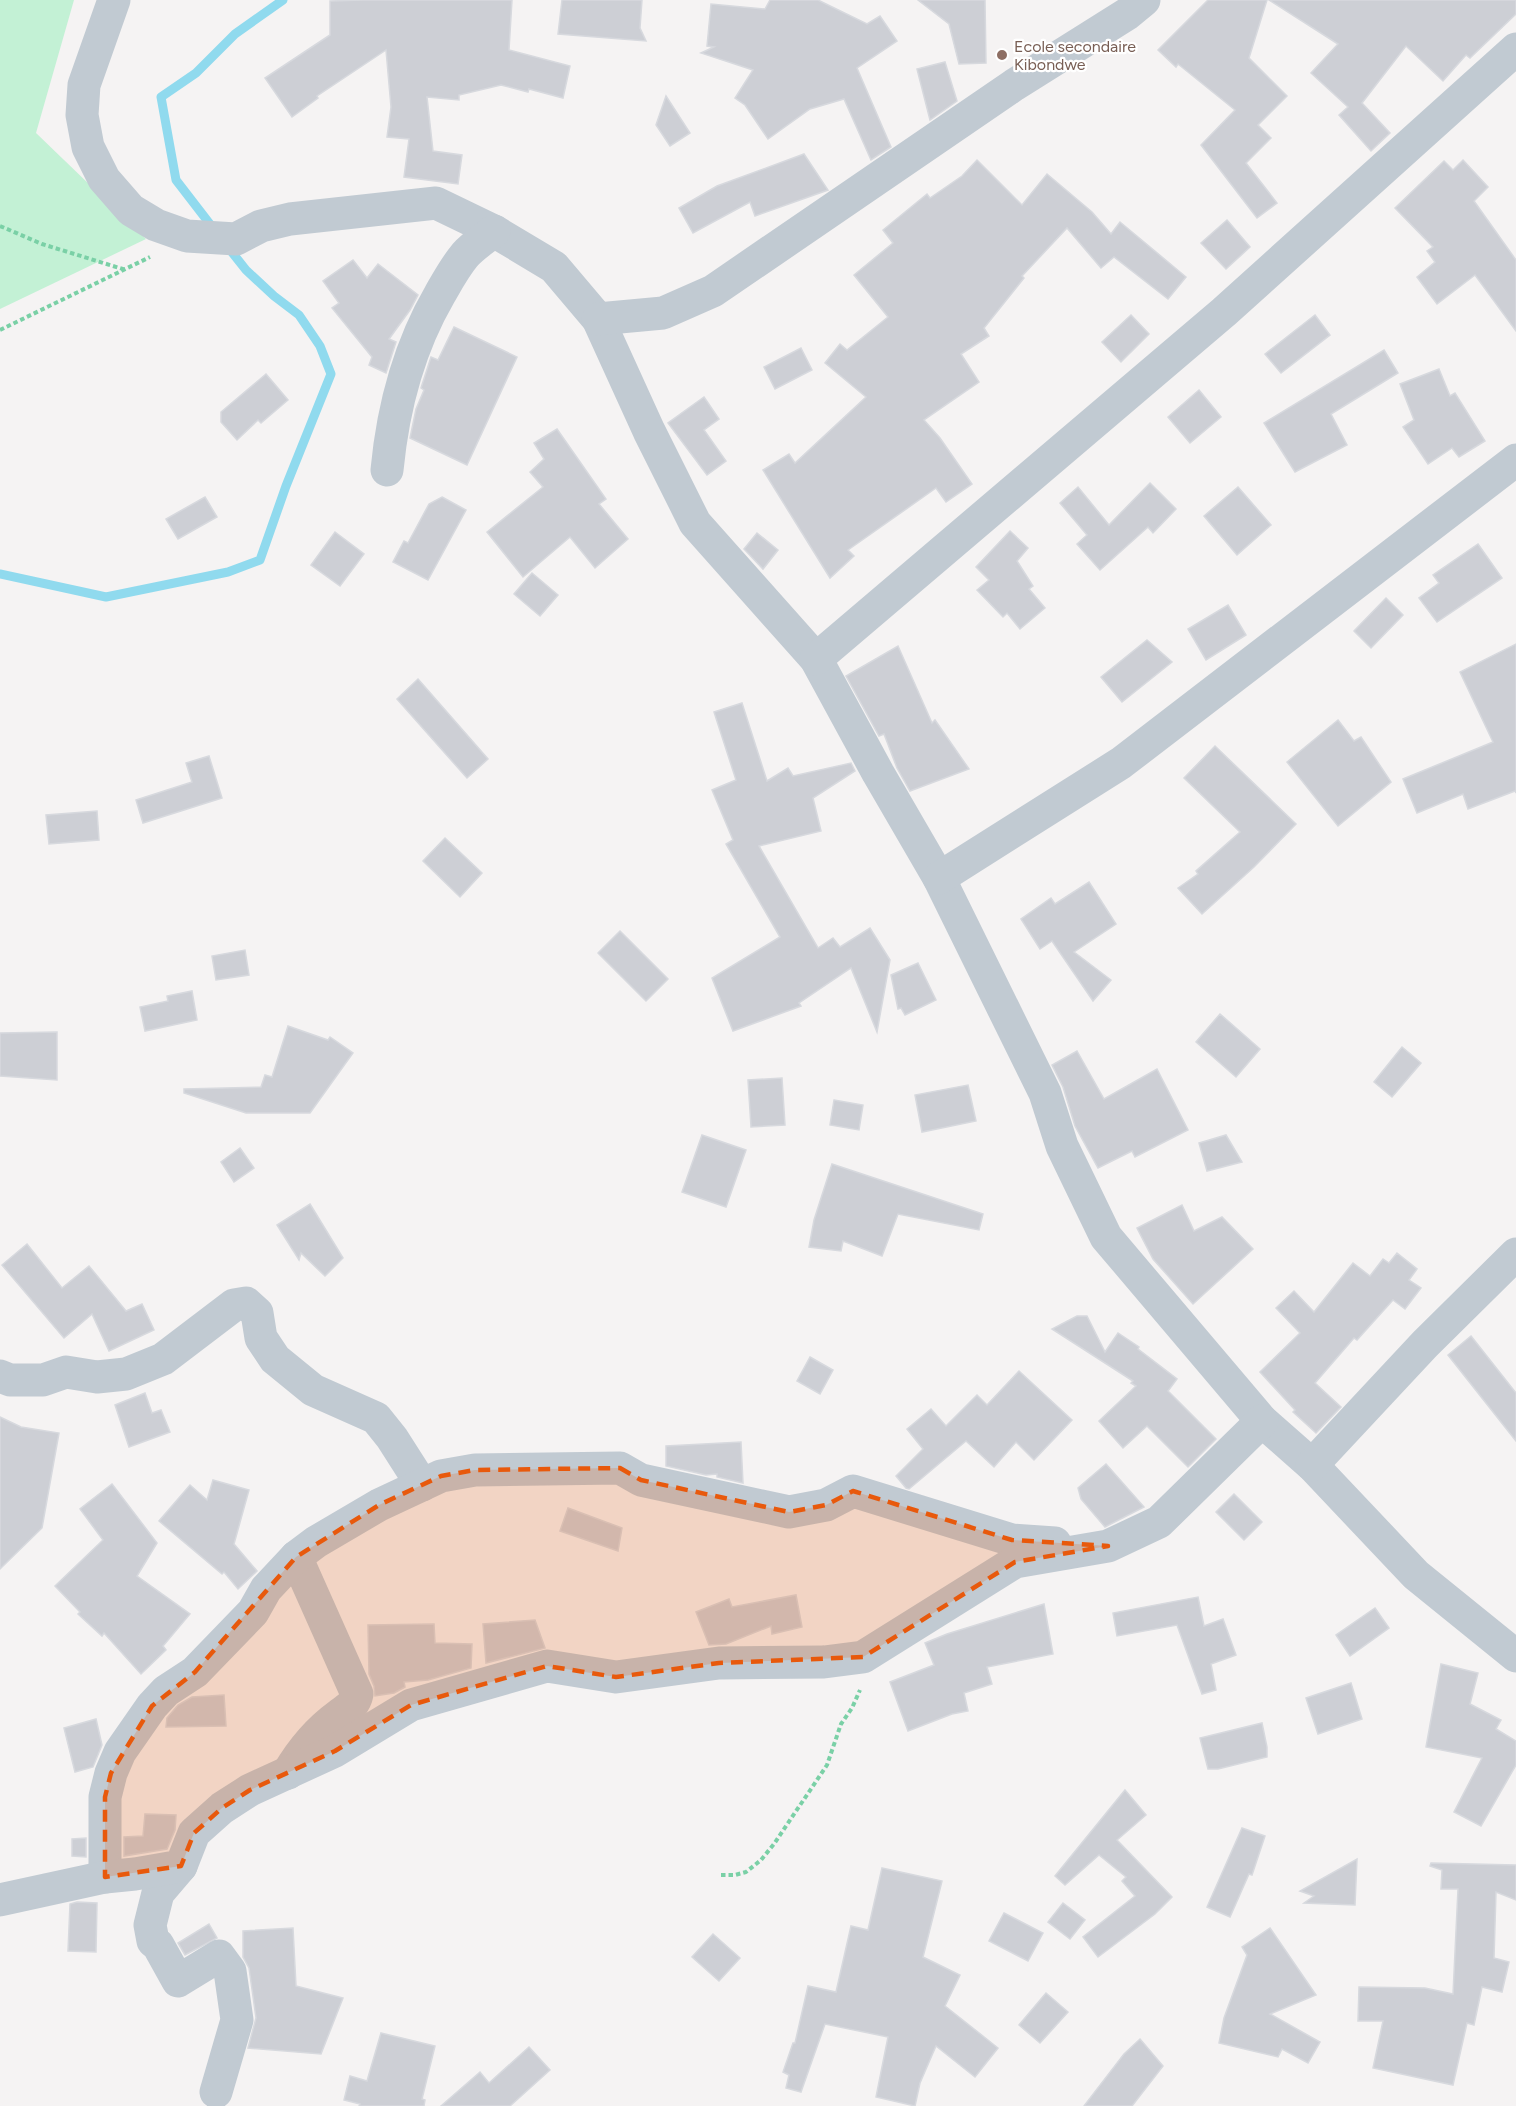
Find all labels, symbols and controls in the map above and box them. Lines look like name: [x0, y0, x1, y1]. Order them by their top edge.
place label: Ecole secondaire Kibondwe: [1014, 37, 1136, 74]
marker: Ecole secondaire Kibondwe: [995, 48, 1009, 62]

